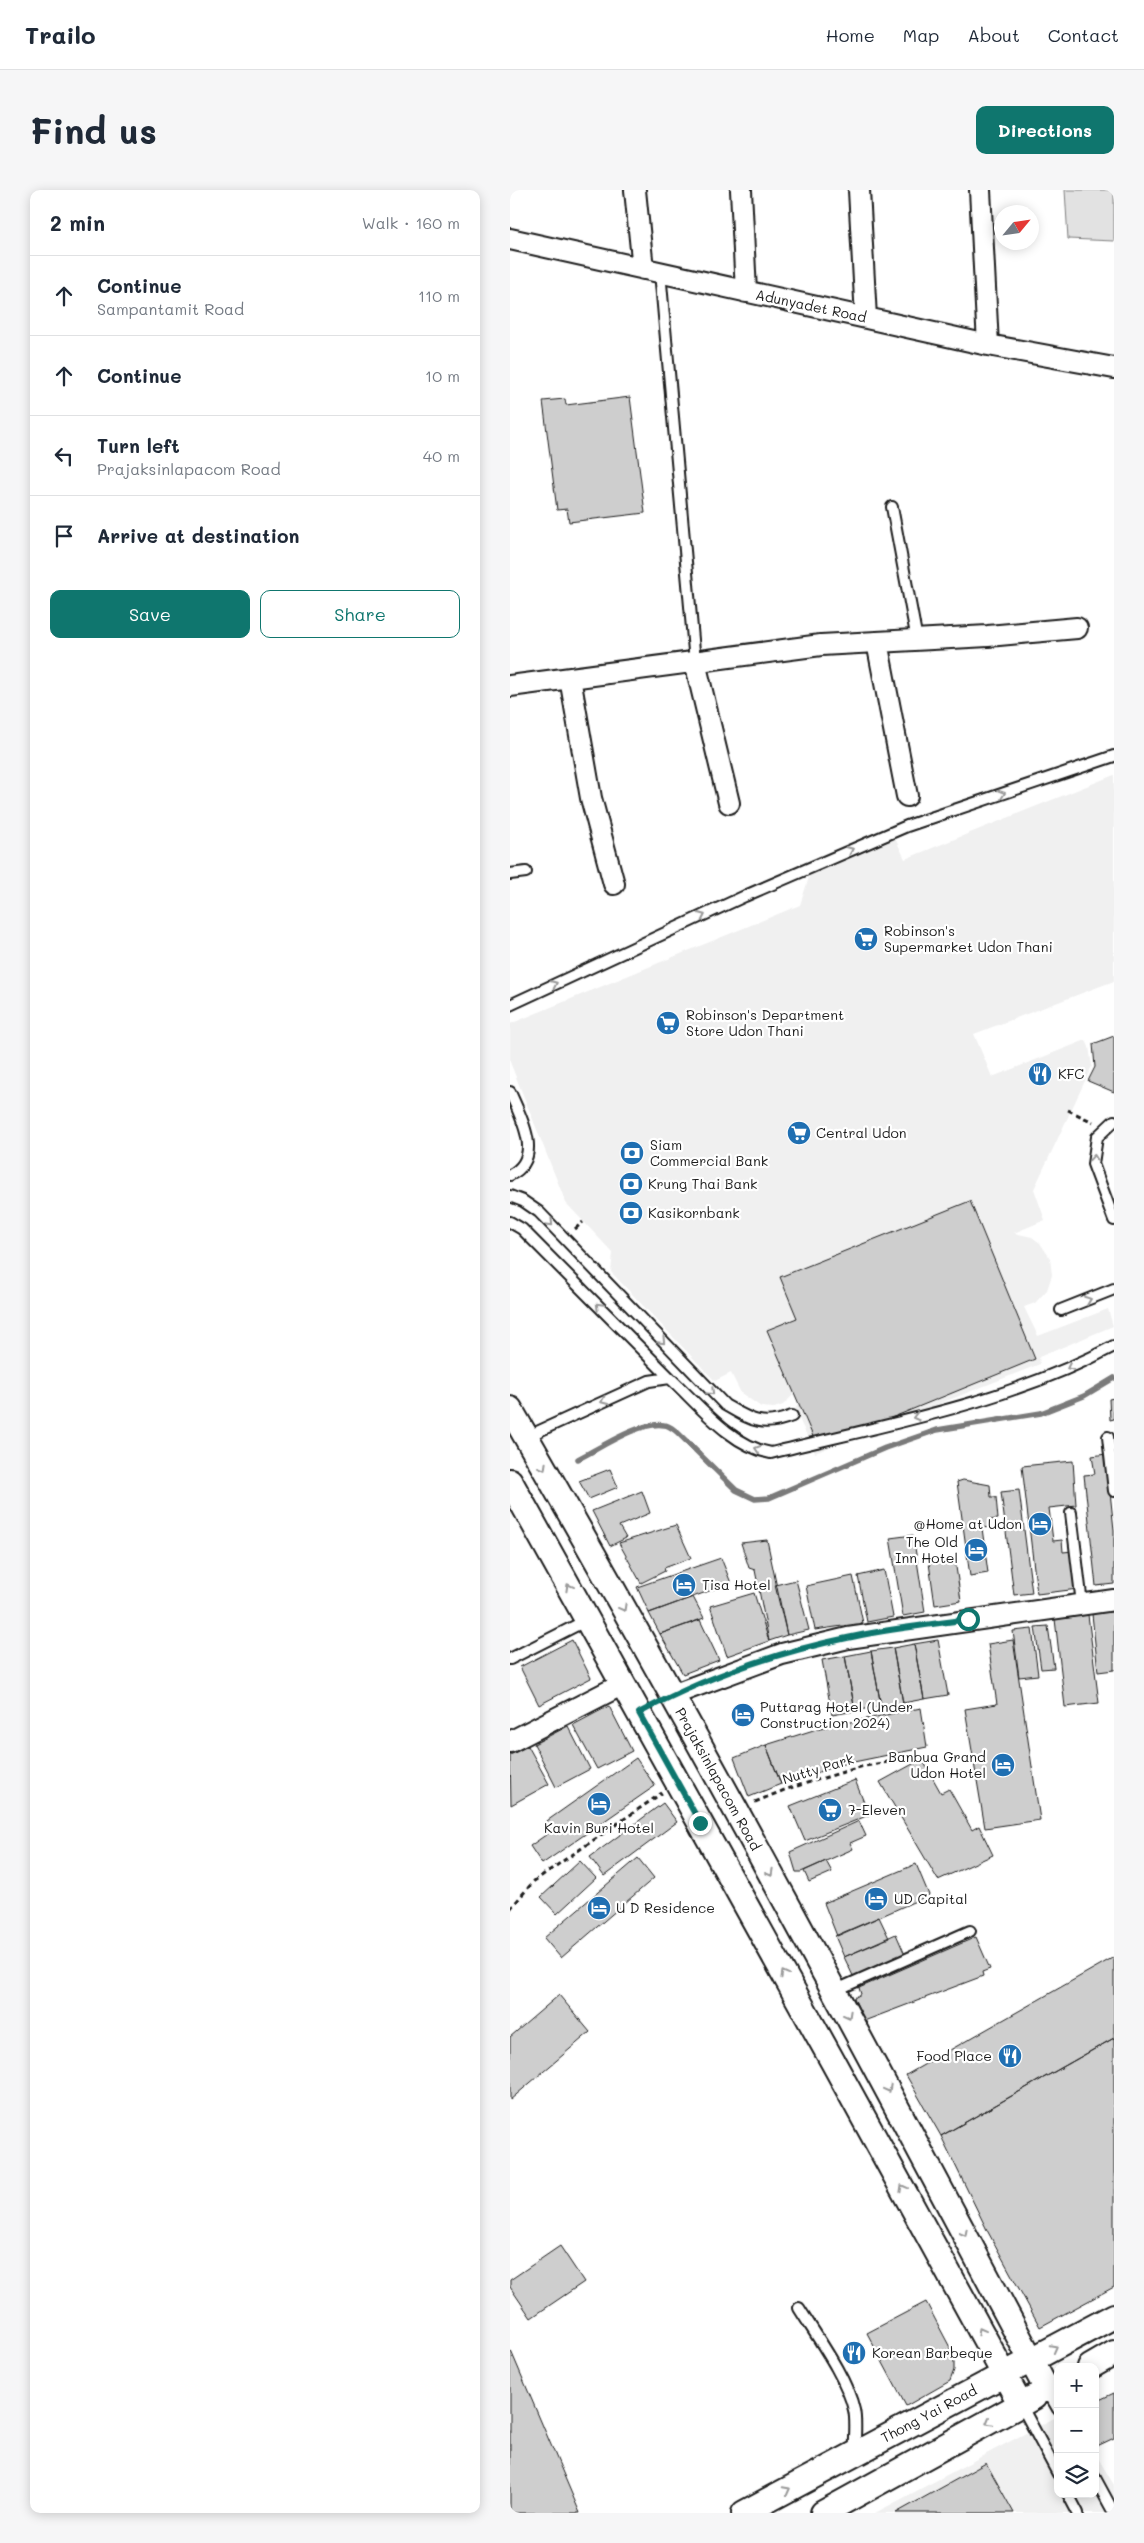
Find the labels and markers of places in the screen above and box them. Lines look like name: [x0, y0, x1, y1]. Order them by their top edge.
place label: Robinson's Supermarket Udon Thani: [884, 921, 1053, 956]
supermarket icon: Robinson's Supermarket Udon Thani: [853, 926, 879, 952]
place label: Robinson's Department Store Udon Thani: [686, 1005, 844, 1040]
supermarket icon: Robinson's Department Store Udon Thani: [655, 1010, 681, 1036]
restaurant icon: KFC: [1027, 1061, 1053, 1087]
place label: KFC: [1058, 1064, 1084, 1083]
supermarket icon: Central Udon: [786, 1120, 812, 1146]
place label: Central Udon: [816, 1123, 907, 1142]
place label: Siam Commercial Bank: [650, 1135, 768, 1170]
bank icon: Siam Commercial Bank: [619, 1140, 645, 1166]
bank icon: Krung Thai Bank: [618, 1171, 644, 1197]
place label: Krung Thai Bank: [648, 1174, 757, 1193]
bank icon: Kasikornbank: [618, 1200, 644, 1226]
place label: Kasikornbank: [648, 1203, 740, 1222]
hotel icon: @Home at Udon: [1027, 1511, 1053, 1537]
place label: @Home at Udon: [913, 1514, 1022, 1533]
place label: The Old Inn Hotel: [895, 1532, 958, 1567]
hotel icon: The Old Inn Hotel: [963, 1537, 989, 1563]
hotel icon: Tisa Hotel: [671, 1572, 697, 1598]
place label: Tisa Hotel: [702, 1575, 771, 1594]
place label: Puttarag Hotel (Under Construction 2024): [760, 1697, 913, 1732]
hotel icon: Puttarag Hotel (Under Construction 2024): [730, 1702, 756, 1728]
place label: Banbua Grand Udon Hotel: [888, 1747, 986, 1782]
hotel icon: Banbua Grand Udon Hotel: [990, 1752, 1016, 1778]
hotel icon: Kavin Buri Hotel: [586, 1791, 612, 1817]
supermarket icon: 7-Eleven: [817, 1797, 843, 1823]
place label: 7-Eleven: [848, 1800, 906, 1819]
place label: Kavin Buri Hotel: [544, 1818, 654, 1837]
hotel icon: UD Capital: [863, 1886, 889, 1912]
place label: UD Capital: [894, 1889, 967, 1908]
hotel icon: U D Residence: [586, 1895, 612, 1921]
place label: U D Residence: [616, 1898, 715, 1917]
restaurant icon: Food Place: [997, 2043, 1023, 2069]
place label: Food Place: [917, 2046, 992, 2065]
restaurant icon: Korean Barbeque: [841, 2340, 867, 2366]
place label: Korean Barbeque: [872, 2343, 993, 2362]

